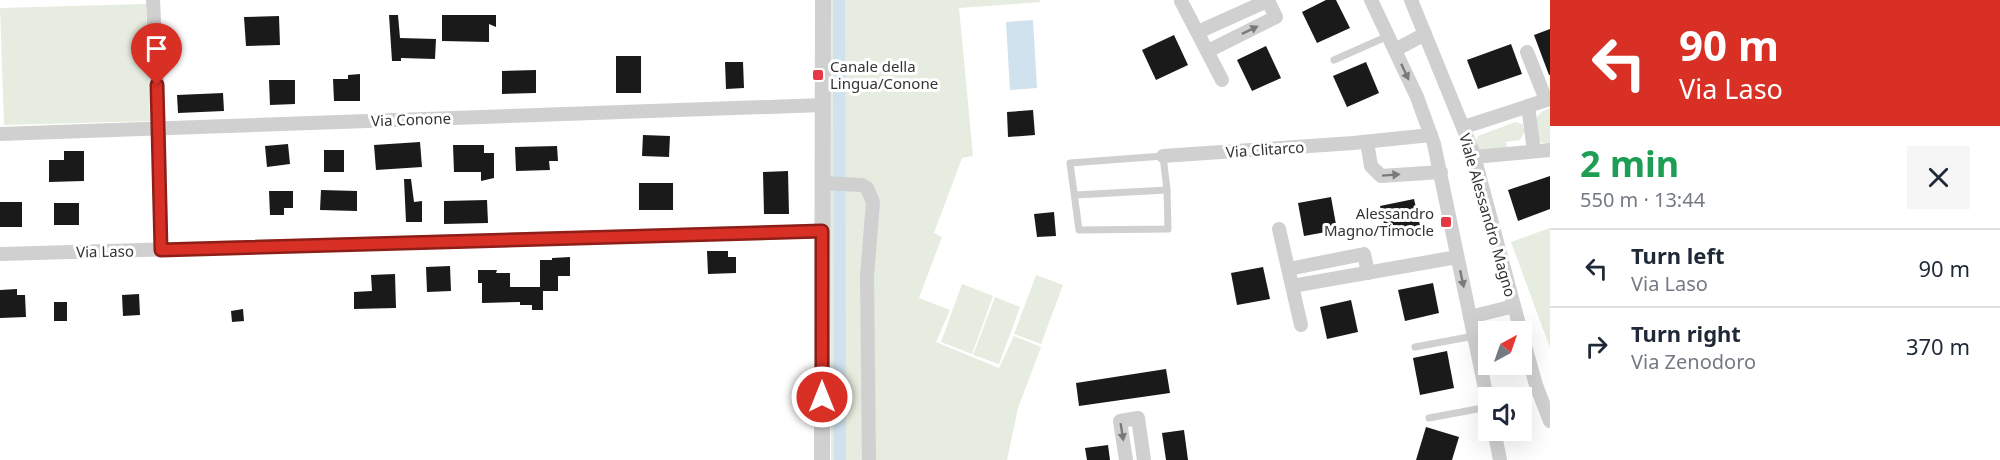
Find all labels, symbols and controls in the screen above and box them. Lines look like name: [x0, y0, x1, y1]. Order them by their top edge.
text: 90 m: [1679, 16, 1779, 73]
pin: [131, 23, 182, 85]
icon: left: [1580, 24, 1658, 102]
one-way arrow: [1242, 25, 1259, 35]
icon: arrive: [140, 32, 173, 65]
place label: Canale della Lingua/Conone: [830, 56, 938, 93]
one-way arrow: [1401, 63, 1410, 80]
marker: Canale della Lingua/Conone: [811, 68, 825, 82]
text: Via Laso: [1679, 70, 1783, 107]
street label: Via Conone: [371, 108, 451, 130]
street label: Viale Alessandro Magno: [1455, 131, 1521, 299]
street label: Via Clitarco: [1225, 136, 1305, 162]
text: 2 min: [1580, 139, 1679, 188]
button: close: [1907, 146, 1970, 209]
one-way arrow: [1382, 171, 1401, 180]
text: 550 m · 13:44: [1580, 186, 1705, 213]
place label: Alessandro Magno/Timocle: [1324, 203, 1434, 240]
marker: Alessandro Magno/Timocle: [1439, 215, 1453, 229]
street label: Via Laso: [76, 240, 134, 262]
text: Turn left: [1631, 240, 1725, 270]
icon: left: [1580, 252, 1613, 285]
text: 90 m: [1919, 253, 1970, 283]
one-way arrow: [1458, 270, 1467, 289]
text: Via Laso: [1631, 270, 1708, 297]
text: Turn right: [1631, 318, 1741, 348]
north arrow: [1478, 321, 1532, 375]
map controls: [1478, 321, 1532, 441]
icon: right: [1580, 330, 1613, 363]
text: 370 m: [1906, 331, 1970, 361]
text: Via Zenodoro: [1631, 348, 1756, 375]
position arrow: [790, 365, 854, 429]
button: sound: [1478, 387, 1532, 441]
one-way arrow: [1118, 422, 1127, 441]

